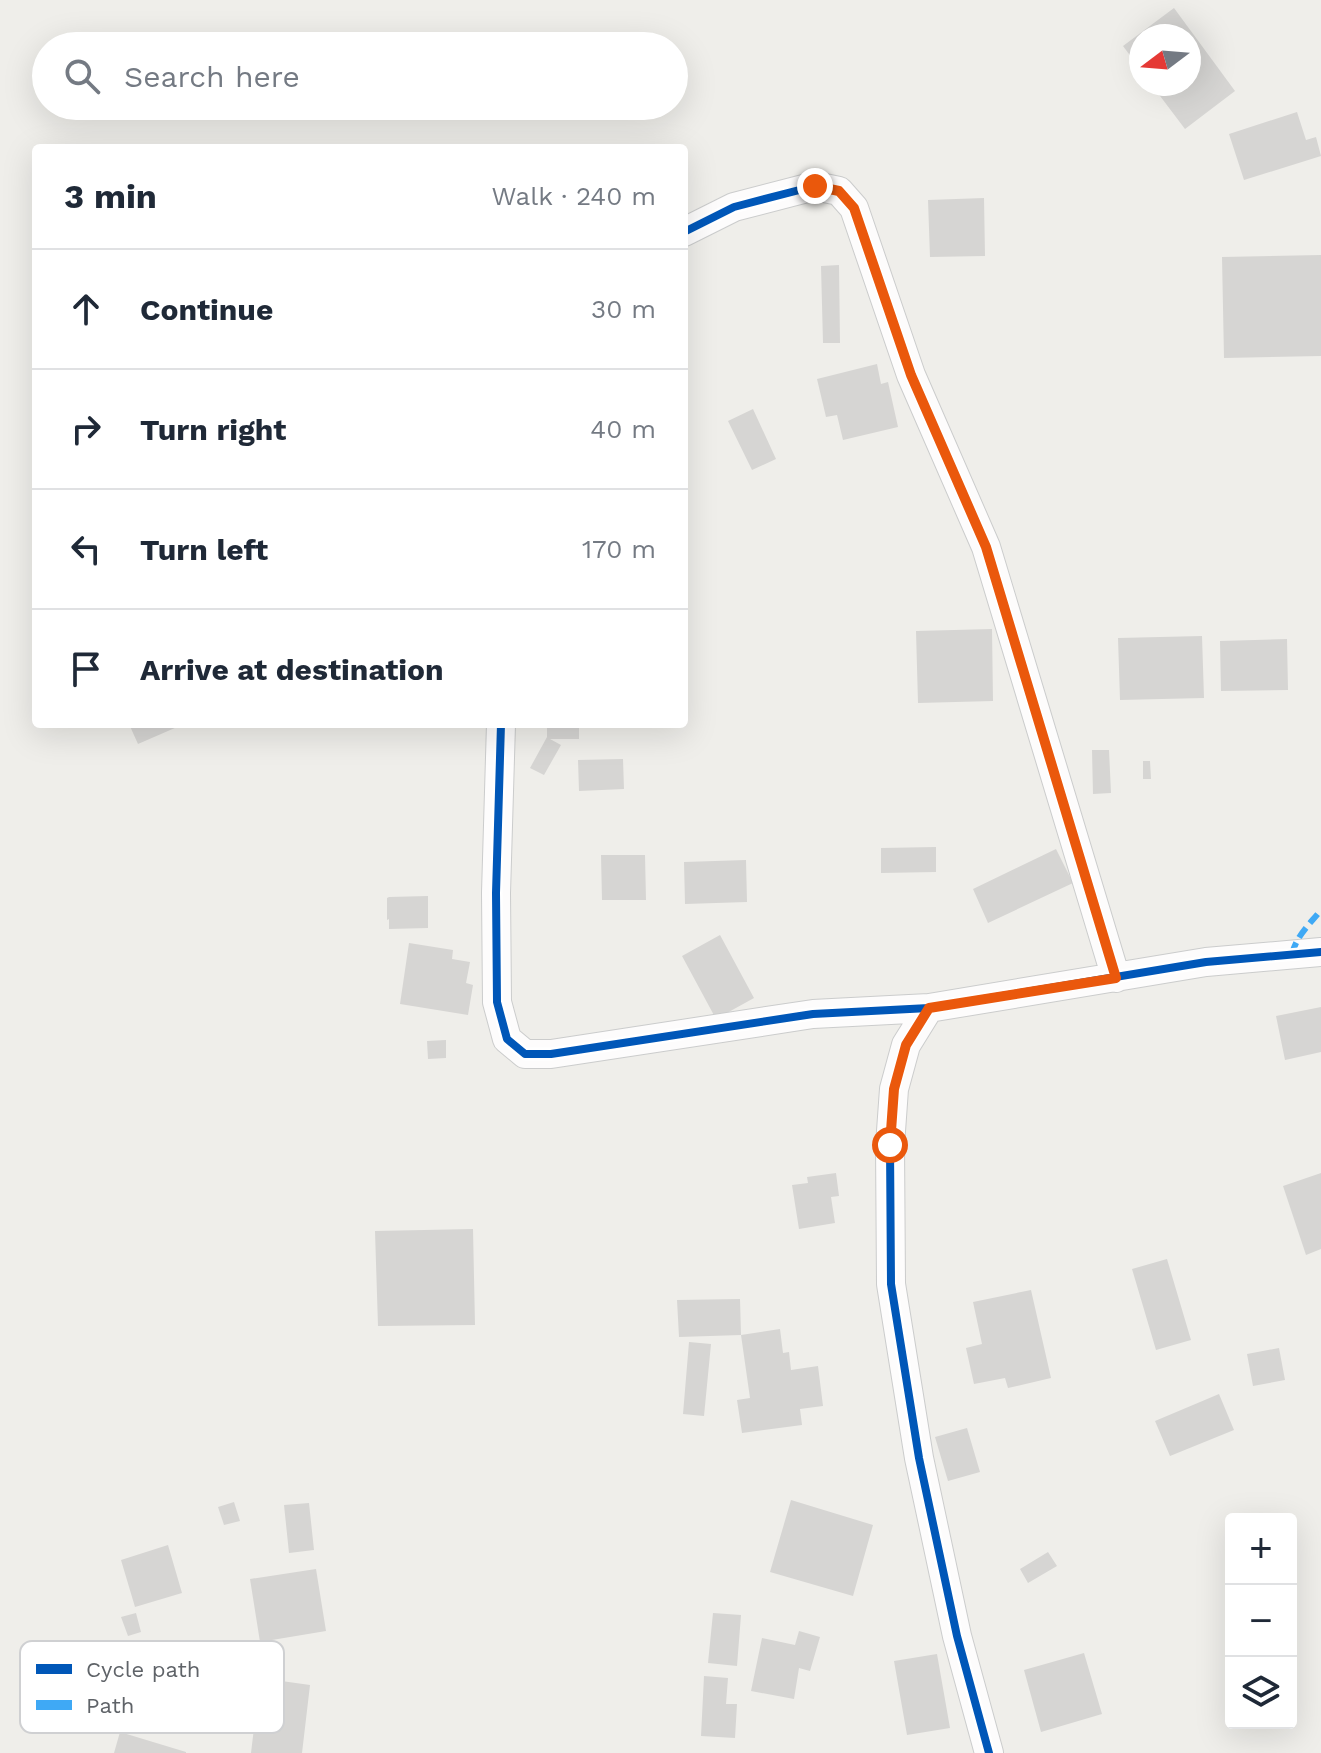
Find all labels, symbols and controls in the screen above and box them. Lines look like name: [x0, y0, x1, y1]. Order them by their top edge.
north arrow: [1129, 24, 1201, 96]
search box: [32, 32, 688, 120]
icon: search: [60, 54, 104, 98]
text: Search here: [124, 59, 300, 94]
route end: [797, 168, 833, 204]
text: 3 min: [64, 176, 157, 216]
text: Walk · 240 m: [492, 181, 656, 211]
icon: ahead: [64, 287, 108, 331]
text: Continue: [140, 292, 273, 327]
text: 30 m: [591, 294, 656, 324]
icon: right: [64, 407, 108, 451]
text: Turn right: [140, 412, 286, 447]
text: 40 m: [590, 414, 656, 444]
icon: left: [64, 527, 108, 571]
text: Turn left: [140, 532, 268, 567]
text: 170 m: [582, 534, 656, 564]
icon: arrive: [64, 647, 108, 691]
text: Arrive at destination: [140, 652, 444, 687]
route start: [872, 1127, 908, 1163]
map controls: [1225, 1513, 1297, 1729]
button: +: [1225, 1513, 1297, 1585]
button: −: [1225, 1585, 1297, 1657]
legend: [20, 1641, 284, 1733]
text: Cycle path: [86, 1657, 200, 1682]
button: layers: [1225, 1657, 1297, 1729]
text: Path: [86, 1693, 134, 1718]

